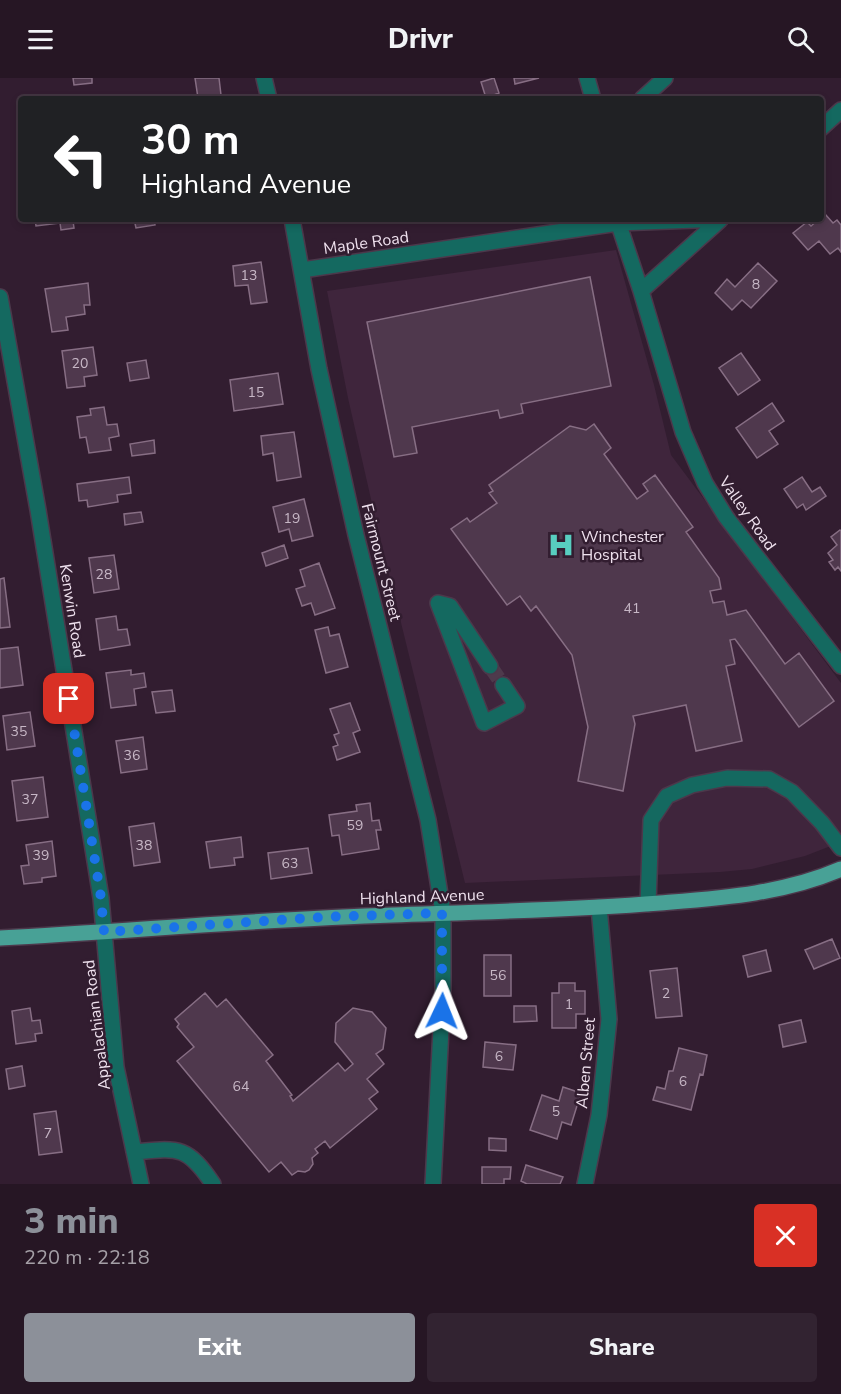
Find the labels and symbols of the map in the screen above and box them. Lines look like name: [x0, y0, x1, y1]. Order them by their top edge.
street label: Maple Road: [322, 226, 410, 260]
house number: 13: [241, 266, 257, 285]
house number: 8: [752, 275, 760, 294]
house number: 20: [72, 354, 88, 373]
house number: 15: [248, 383, 264, 402]
street label: Valley Road: [713, 471, 781, 555]
street label: Fairmount Street: [356, 501, 406, 624]
house number: 19: [284, 509, 300, 528]
place label: Winchester Hospital: [581, 526, 664, 566]
hospital icon: Winchester Hospital: [546, 530, 576, 560]
street label: Kenwin Road: [54, 563, 90, 660]
house number: 28: [96, 565, 112, 584]
house number: 41: [624, 599, 640, 618]
pin: [43, 673, 94, 724]
house number: 35: [11, 722, 27, 741]
house number: 36: [124, 746, 140, 765]
house number: 37: [22, 790, 38, 809]
house number: 59: [347, 816, 363, 835]
house number: 38: [136, 836, 152, 855]
house number: 39: [33, 846, 49, 865]
house number: 63: [282, 854, 298, 873]
street label: Highland Avenue: [359, 884, 485, 910]
street label: Appalachian Road: [78, 958, 116, 1091]
house number: 56: [490, 966, 506, 985]
position arrow: [410, 979, 474, 1043]
house number: 2: [662, 984, 670, 1003]
house number: 1: [565, 995, 573, 1014]
street label: Alben Street: [571, 1016, 601, 1109]
house number: 6: [495, 1047, 503, 1066]
house number: 6: [679, 1072, 687, 1091]
house number: 64: [233, 1077, 249, 1096]
house number: 5: [552, 1102, 560, 1121]
house number: 7: [44, 1124, 52, 1143]

